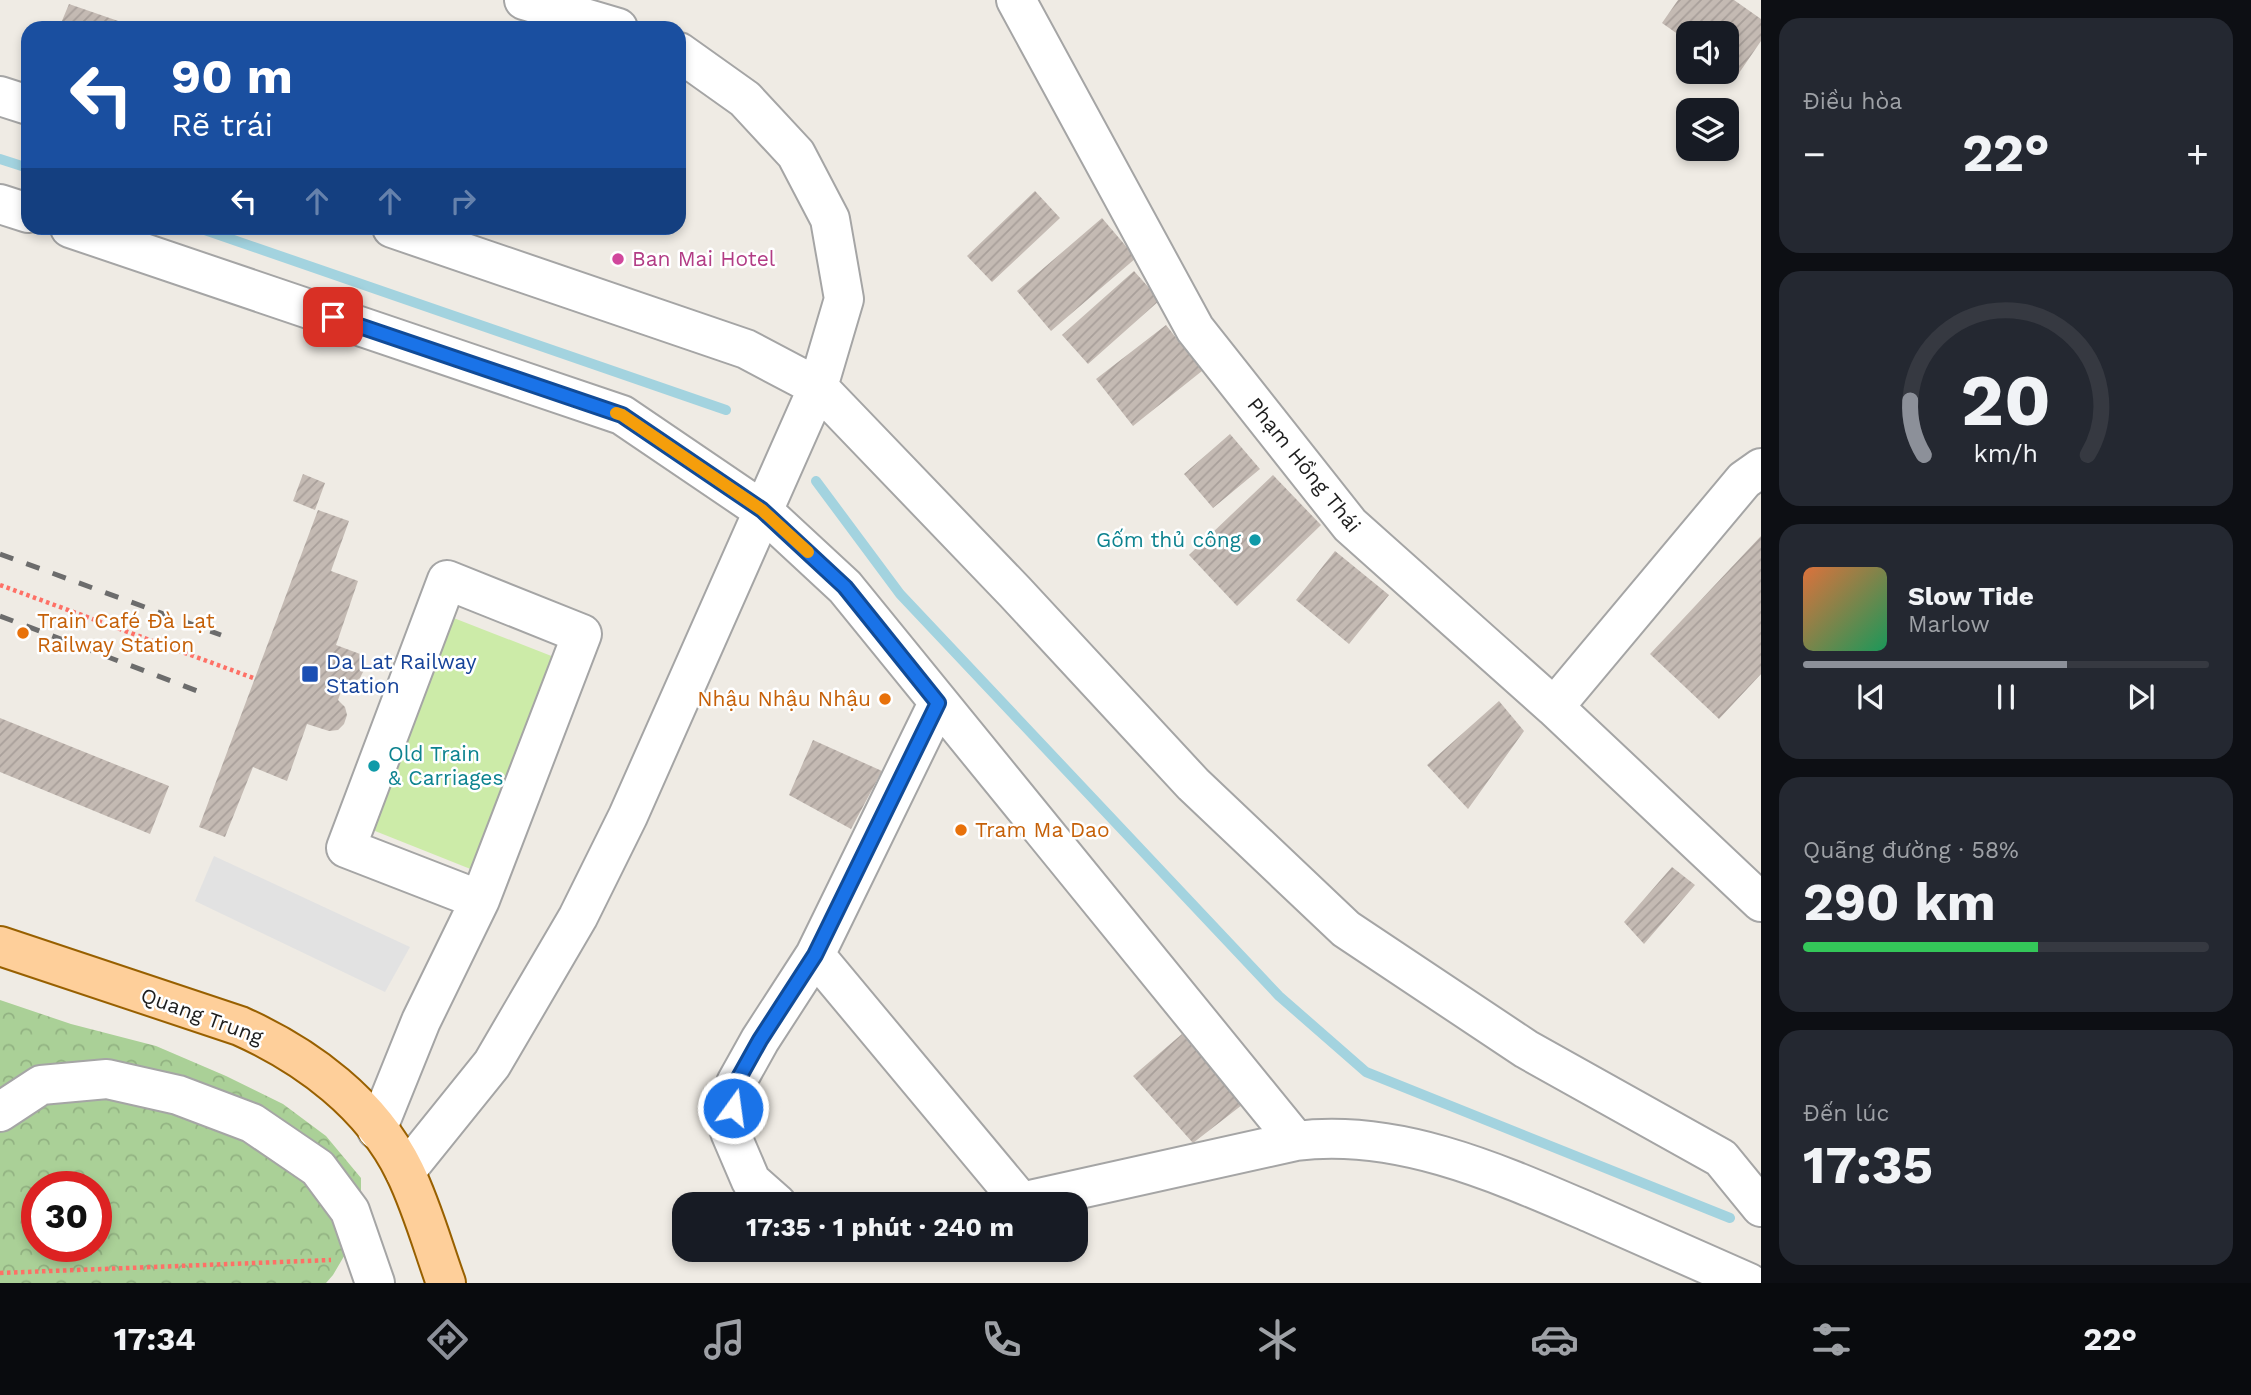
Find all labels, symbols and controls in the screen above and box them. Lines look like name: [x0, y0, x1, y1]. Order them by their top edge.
map controls: [1676, 21, 1739, 161]
button: sound: [1676, 21, 1739, 84]
text: 90 m: [171, 47, 293, 105]
icon: left: [56, 49, 147, 140]
text: Điều hòa: [1803, 88, 1902, 115]
button: layers: [1676, 98, 1739, 161]
text: Rẽ trái: [171, 106, 273, 144]
text: 22°: [1962, 123, 2050, 184]
text: −: [1803, 132, 1826, 176]
text: +: [2186, 132, 2209, 176]
icon: left: [225, 182, 263, 220]
icon: ahead: [298, 182, 336, 220]
icon: ahead: [371, 182, 409, 220]
icon: right: [444, 182, 482, 220]
place label: Ban Mai Hotel: [632, 246, 776, 271]
marker: Ban Mai Hotel: [610, 251, 626, 267]
pin: [303, 287, 363, 347]
icon: arrive: [314, 298, 352, 336]
text: 20: [1961, 357, 2051, 443]
street label: Phạm Hồng Thái: [1242, 392, 1366, 537]
text: km/h: [1974, 438, 2038, 467]
place label: Gốm thủ công: [1096, 527, 1242, 552]
marker: Gốm thủ công: [1247, 532, 1263, 548]
text: Slow Tide: [1908, 581, 2034, 611]
place label: Train Café Đà Lạt Railway Station: [37, 608, 215, 657]
text: Marlow: [1908, 611, 1990, 638]
marker: Train Café Đà Lạt Railway Station: [15, 625, 31, 641]
place label: Da Lat Railway Station: [326, 649, 477, 698]
marker: Da Lat Railway Station: [300, 664, 320, 684]
icon: previous: [1852, 678, 1890, 716]
icon: pause: [1987, 678, 2025, 716]
icon: next: [2122, 678, 2160, 716]
place label: Nhậu Nhậu Nhậu: [697, 686, 871, 711]
marker: Nhậu Nhậu Nhậu: [877, 691, 893, 707]
place label: Old Train & Carriages: [388, 741, 504, 790]
marker: Old Train & Carriages: [366, 758, 382, 774]
place label: Tram Ma Dao: [975, 817, 1110, 842]
marker: Tram Ma Dao: [953, 822, 969, 838]
text: Quãng đường · 58%: [1803, 837, 2019, 864]
text: 290 km: [1803, 872, 1996, 933]
street label: Quang Trung: [138, 982, 267, 1049]
position arrow: [696, 1071, 770, 1145]
text: Đến lúc: [1803, 1100, 1889, 1127]
text: 17:35: [1803, 1135, 1933, 1196]
speed limit sign: 30: [21, 1171, 112, 1262]
text: 17:35 · 1 phút · 240 m: [746, 1212, 1014, 1242]
icon: directions: [423, 1315, 472, 1364]
icon: music: [700, 1315, 749, 1364]
icon: phone: [977, 1315, 1026, 1364]
icon: climate: [1253, 1315, 1302, 1364]
icon: car: [1530, 1315, 1579, 1364]
icon: filters: [1807, 1315, 1856, 1364]
text: 17:34: [114, 1320, 196, 1358]
text: 22°: [2083, 1320, 2137, 1358]

